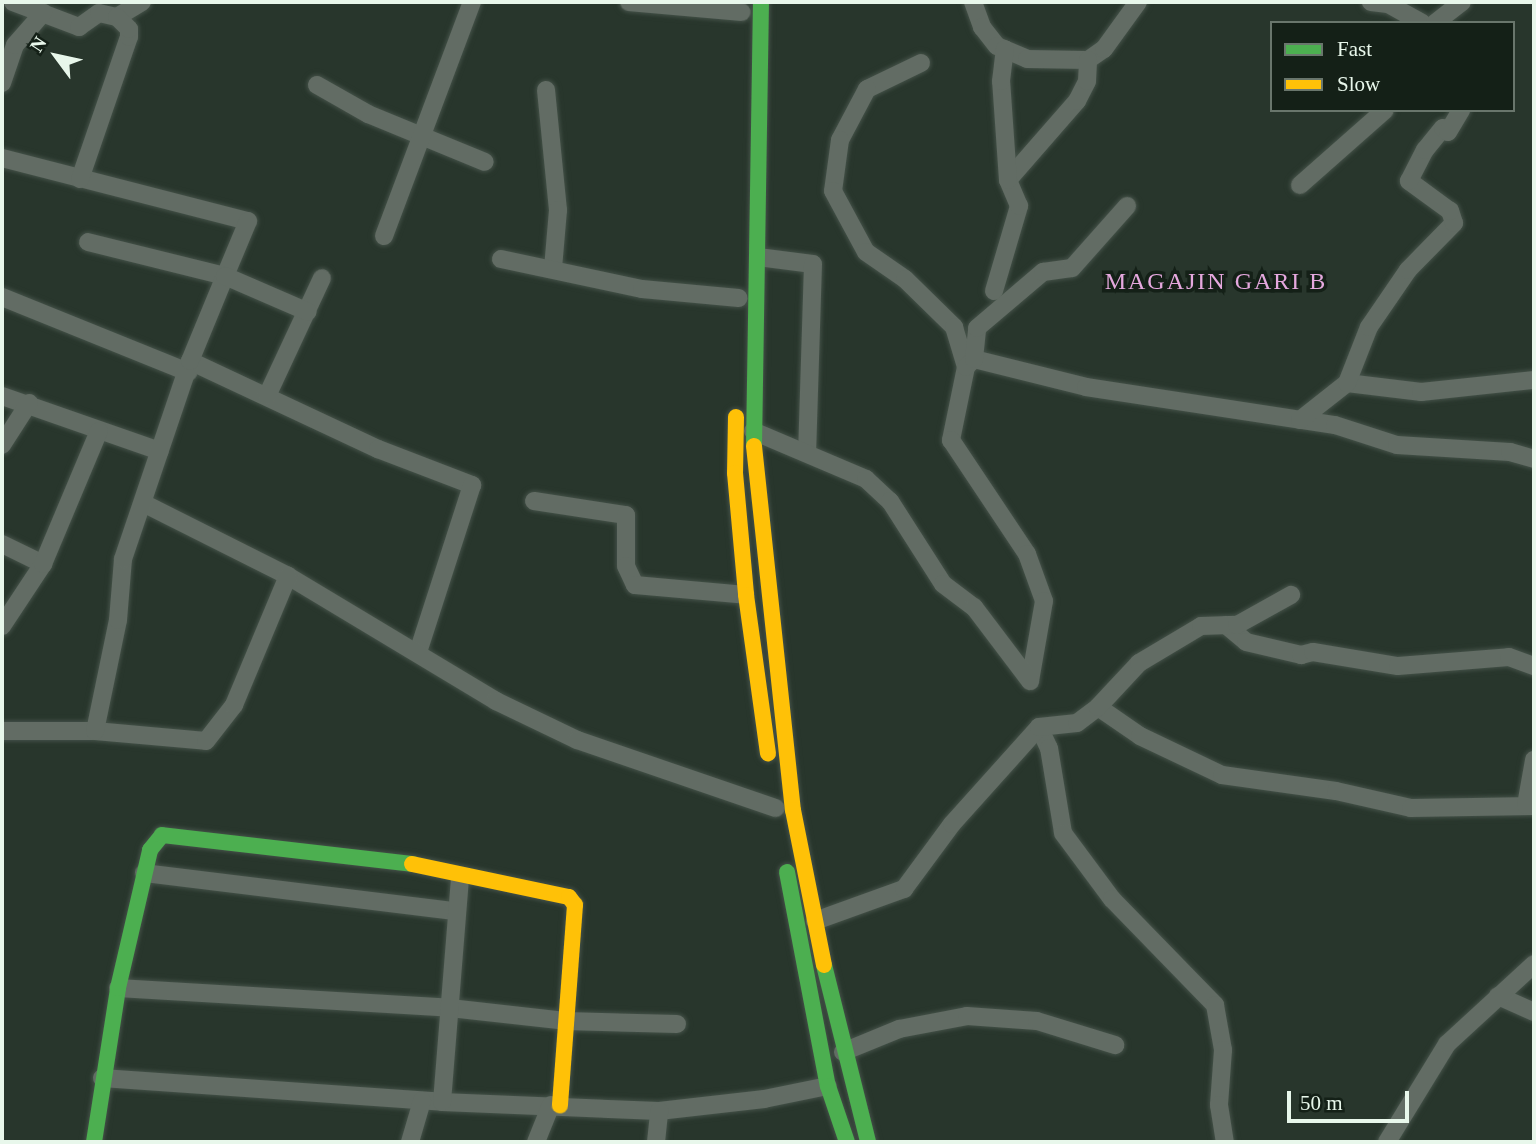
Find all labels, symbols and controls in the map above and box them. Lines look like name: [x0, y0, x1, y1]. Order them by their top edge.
north arrow: [21, 21, 91, 91]
legend: [1270, 21, 1515, 112]
text: N: [25, 33, 51, 56]
text: Fast: [1337, 37, 1372, 61]
text: Slow: [1337, 72, 1380, 96]
district label: MAGAJIN GARI B: [1106, 268, 1326, 296]
scale bar: [1291, 1078, 1414, 1122]
text: 50 m: [1300, 1091, 1343, 1115]

